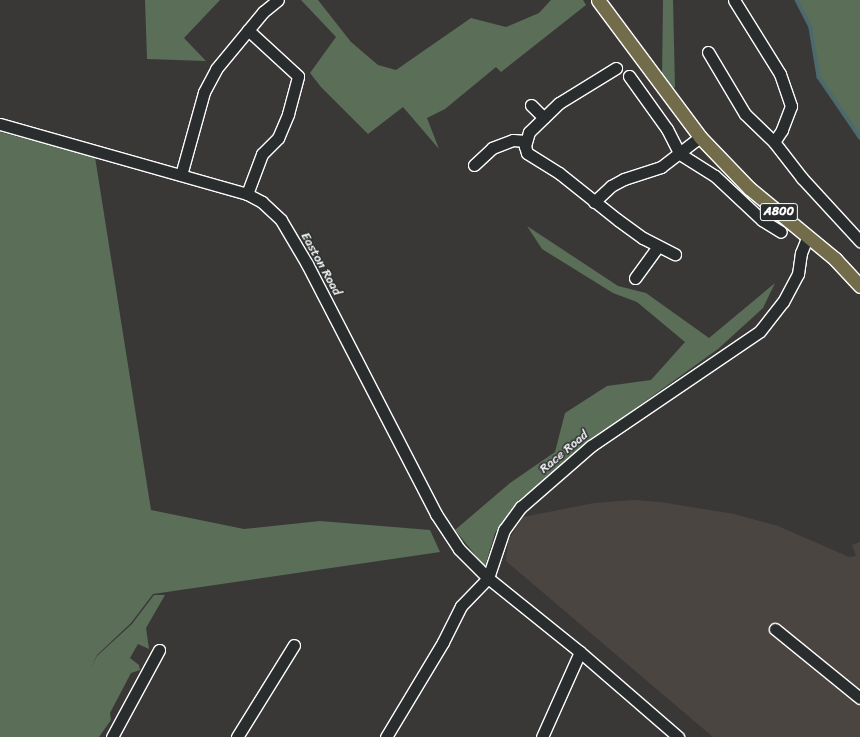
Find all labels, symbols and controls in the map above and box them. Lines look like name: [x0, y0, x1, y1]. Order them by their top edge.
road number: A800: [759, 202, 799, 222]
street label: Easton Road: [297, 229, 345, 299]
street label: Race Road: [536, 427, 592, 477]

